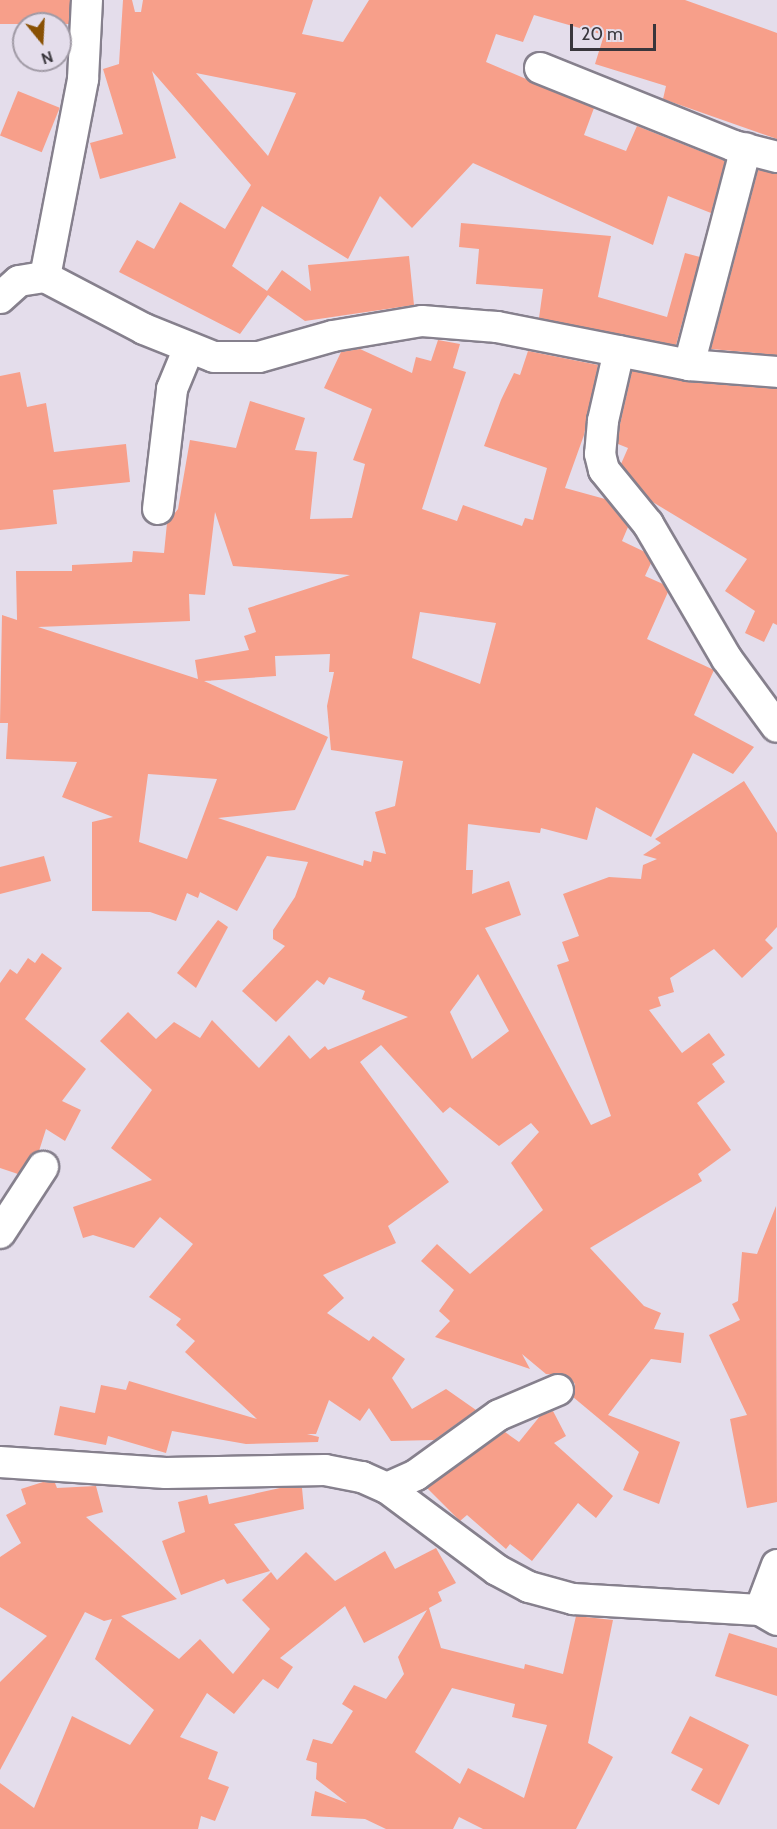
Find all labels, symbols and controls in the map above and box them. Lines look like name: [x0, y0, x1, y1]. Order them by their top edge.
north arrow: [12, 12, 72, 72]
scale bar: [573, 12, 658, 50]
text: 20 m: [581, 23, 623, 45]
text: N: [39, 47, 55, 68]

